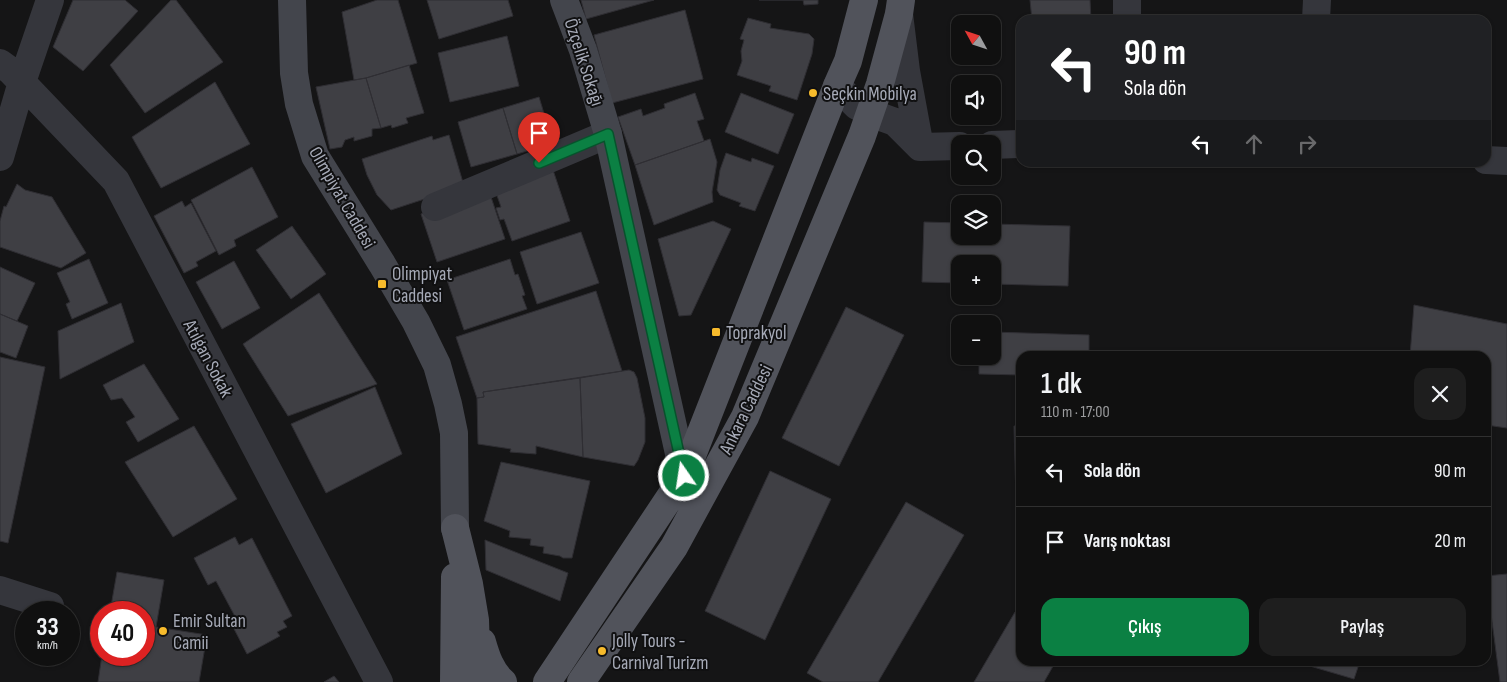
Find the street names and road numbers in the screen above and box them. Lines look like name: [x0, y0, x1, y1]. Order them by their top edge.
street label: Özçelik Sokağı: [559, 16, 609, 109]
street label: Olimpiyat Caddesi: [303, 143, 380, 253]
street label: Atılgan Sokak: [177, 315, 238, 402]
street label: Ankara Caddesi: [714, 361, 778, 459]

